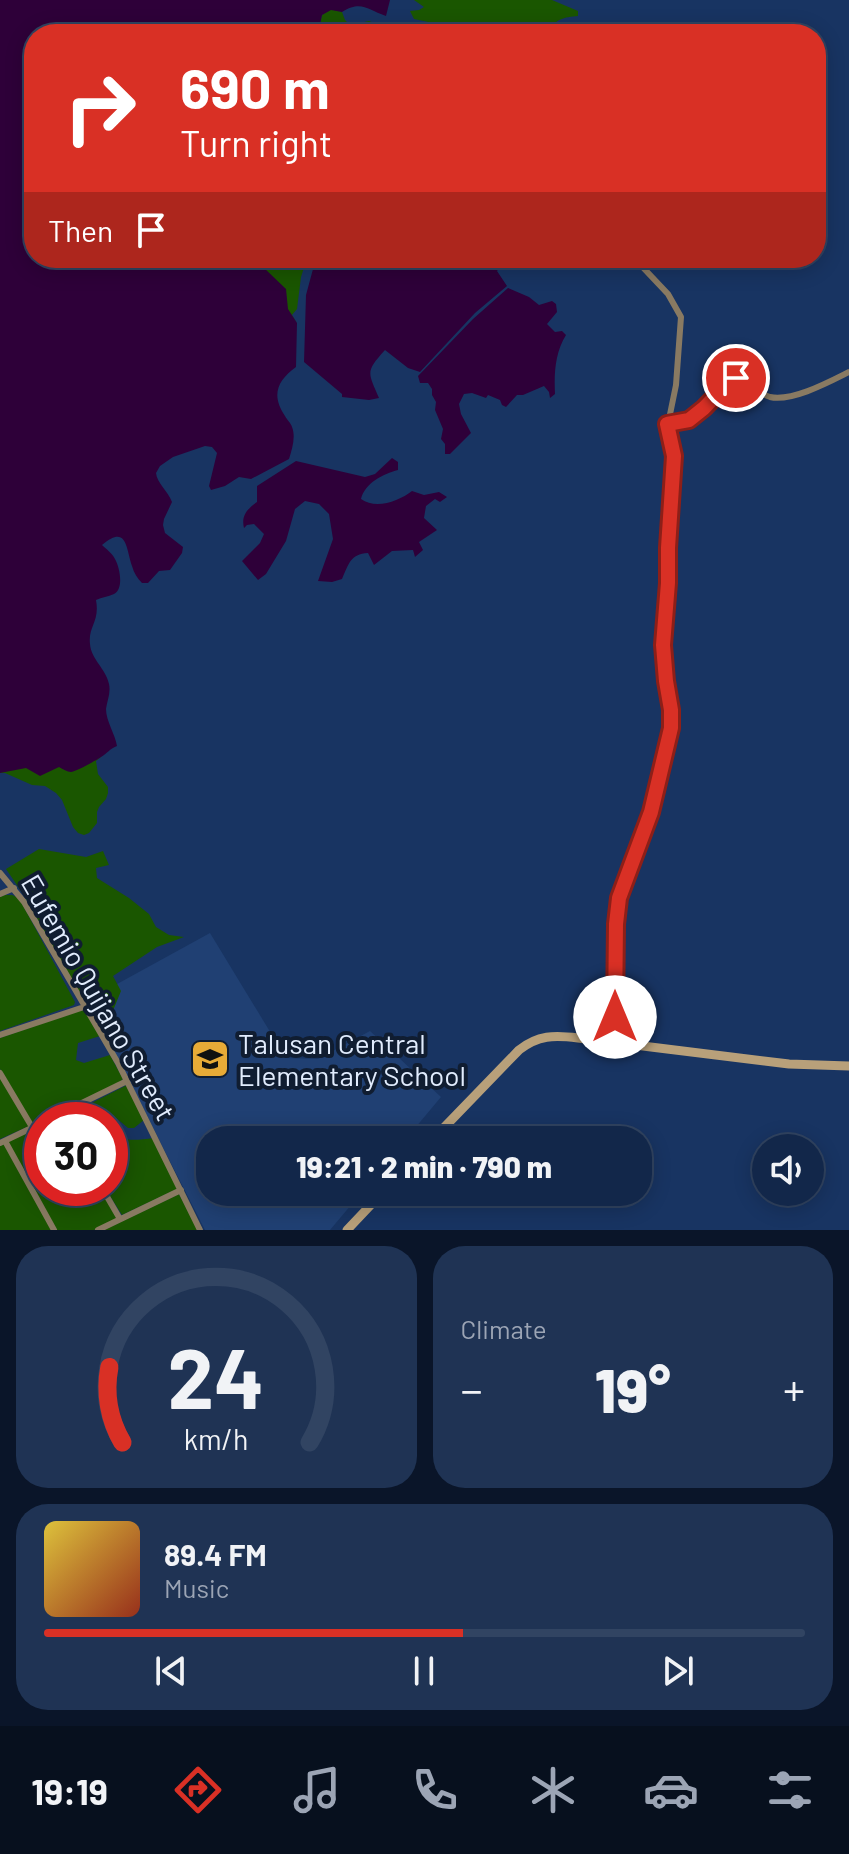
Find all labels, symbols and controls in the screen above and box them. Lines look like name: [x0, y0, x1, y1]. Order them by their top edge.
text: 690 m: [180, 53, 330, 120]
icon: right: [48, 56, 152, 160]
text: Turn right: [180, 121, 332, 164]
icon: arrive: [129, 208, 173, 252]
text: Then: [48, 212, 113, 248]
pin: [702, 344, 770, 412]
icon: arrive: [714, 356, 758, 400]
street label: Eufemio Quijano Street: [15, 868, 183, 1126]
position arrow: [573, 975, 657, 1059]
place label: Talusan Central Elementary School: [238, 1026, 466, 1092]
school or university icon: Talusan Central Elementary School: [189, 1038, 231, 1080]
speed limit sign: 30: [24, 1102, 128, 1206]
map controls: [752, 1134, 824, 1206]
button: sound: [752, 1134, 824, 1206]
text: 19:21 · 2 min · 790 m: [296, 1148, 552, 1184]
text: Climate: [461, 1313, 547, 1344]
text: 24: [168, 1326, 265, 1426]
text: 19°: [595, 1353, 671, 1425]
text: −: [461, 1362, 483, 1415]
text: +: [783, 1362, 805, 1415]
text: km/h: [184, 1421, 249, 1456]
text: 89.4 FM: [164, 1536, 267, 1572]
text: Music: [164, 1572, 229, 1603]
icon: previous: [149, 1649, 193, 1693]
icon: pause: [402, 1649, 446, 1693]
icon: next: [656, 1649, 700, 1693]
icon: directions: [170, 1762, 226, 1818]
icon: music: [289, 1762, 345, 1818]
icon: phone: [407, 1762, 463, 1818]
icon: climate: [525, 1762, 581, 1818]
icon: car: [643, 1762, 699, 1818]
icon: filters: [762, 1762, 818, 1818]
text: 19:19: [31, 1769, 108, 1812]

